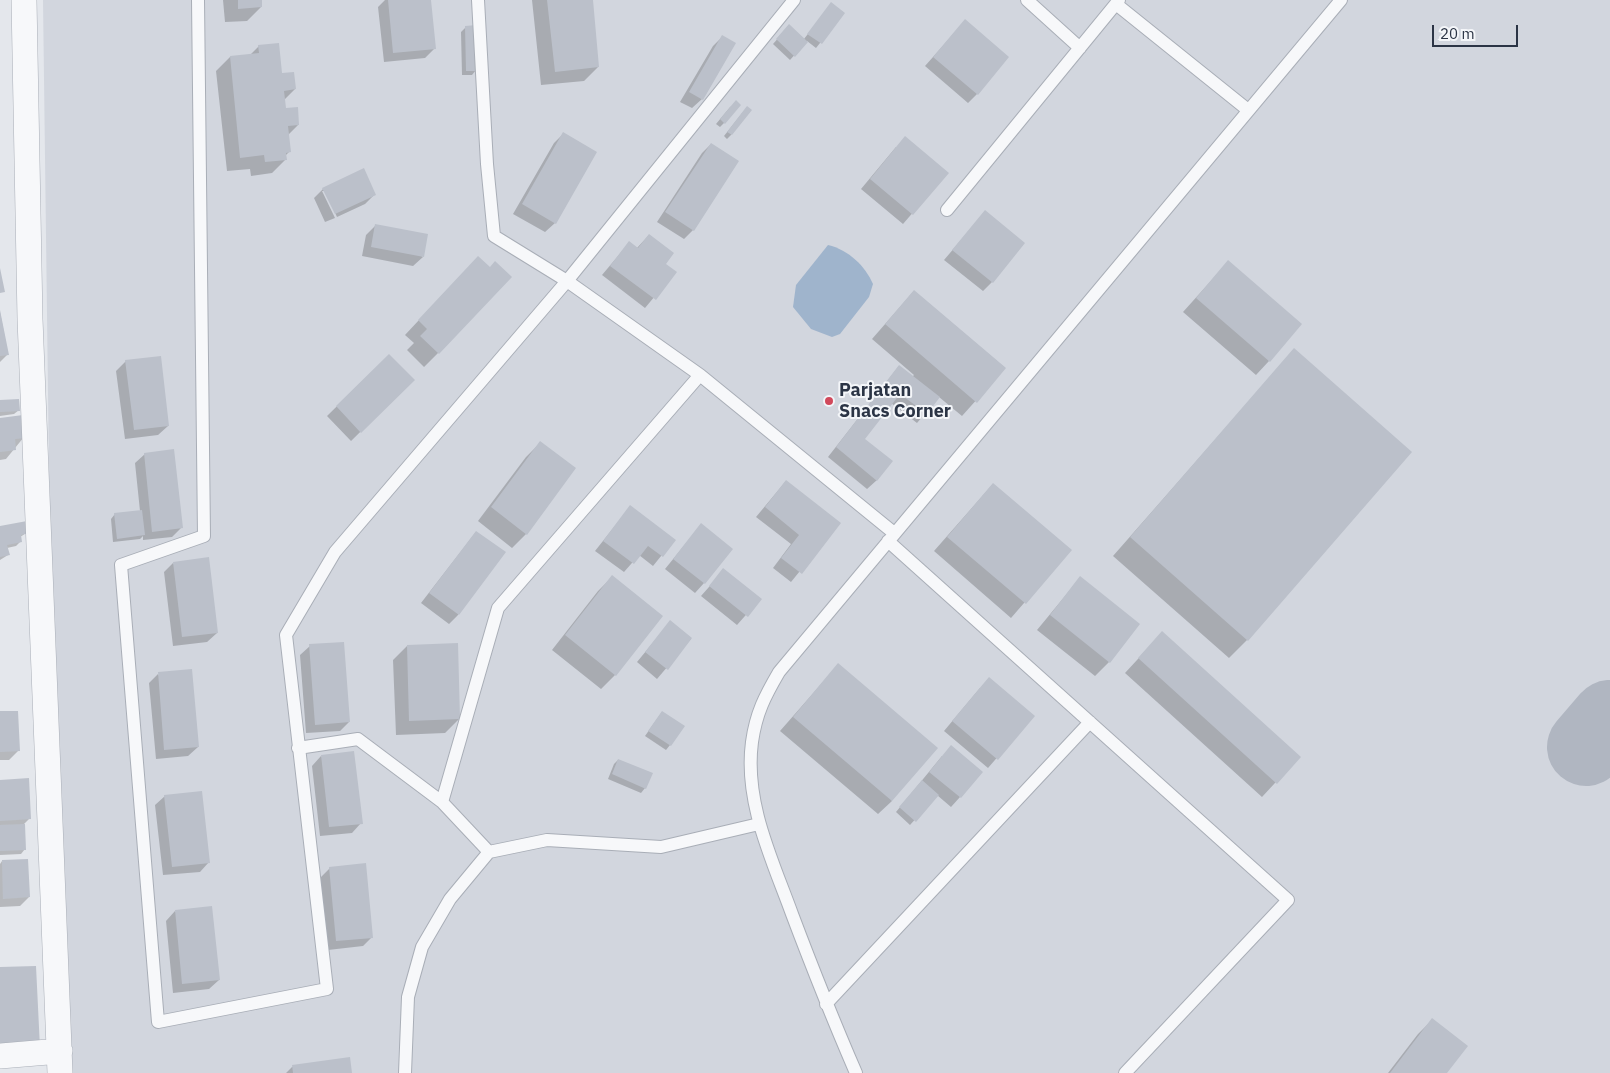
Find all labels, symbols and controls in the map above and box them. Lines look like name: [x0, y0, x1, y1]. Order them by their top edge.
scale bar: [1435, 15, 1521, 47]
text: 20 m: [1440, 24, 1475, 43]
place label: Parjatan Snacs Corner: [839, 380, 951, 422]
marker: Parjatan Snacs Corner: [823, 395, 835, 407]

